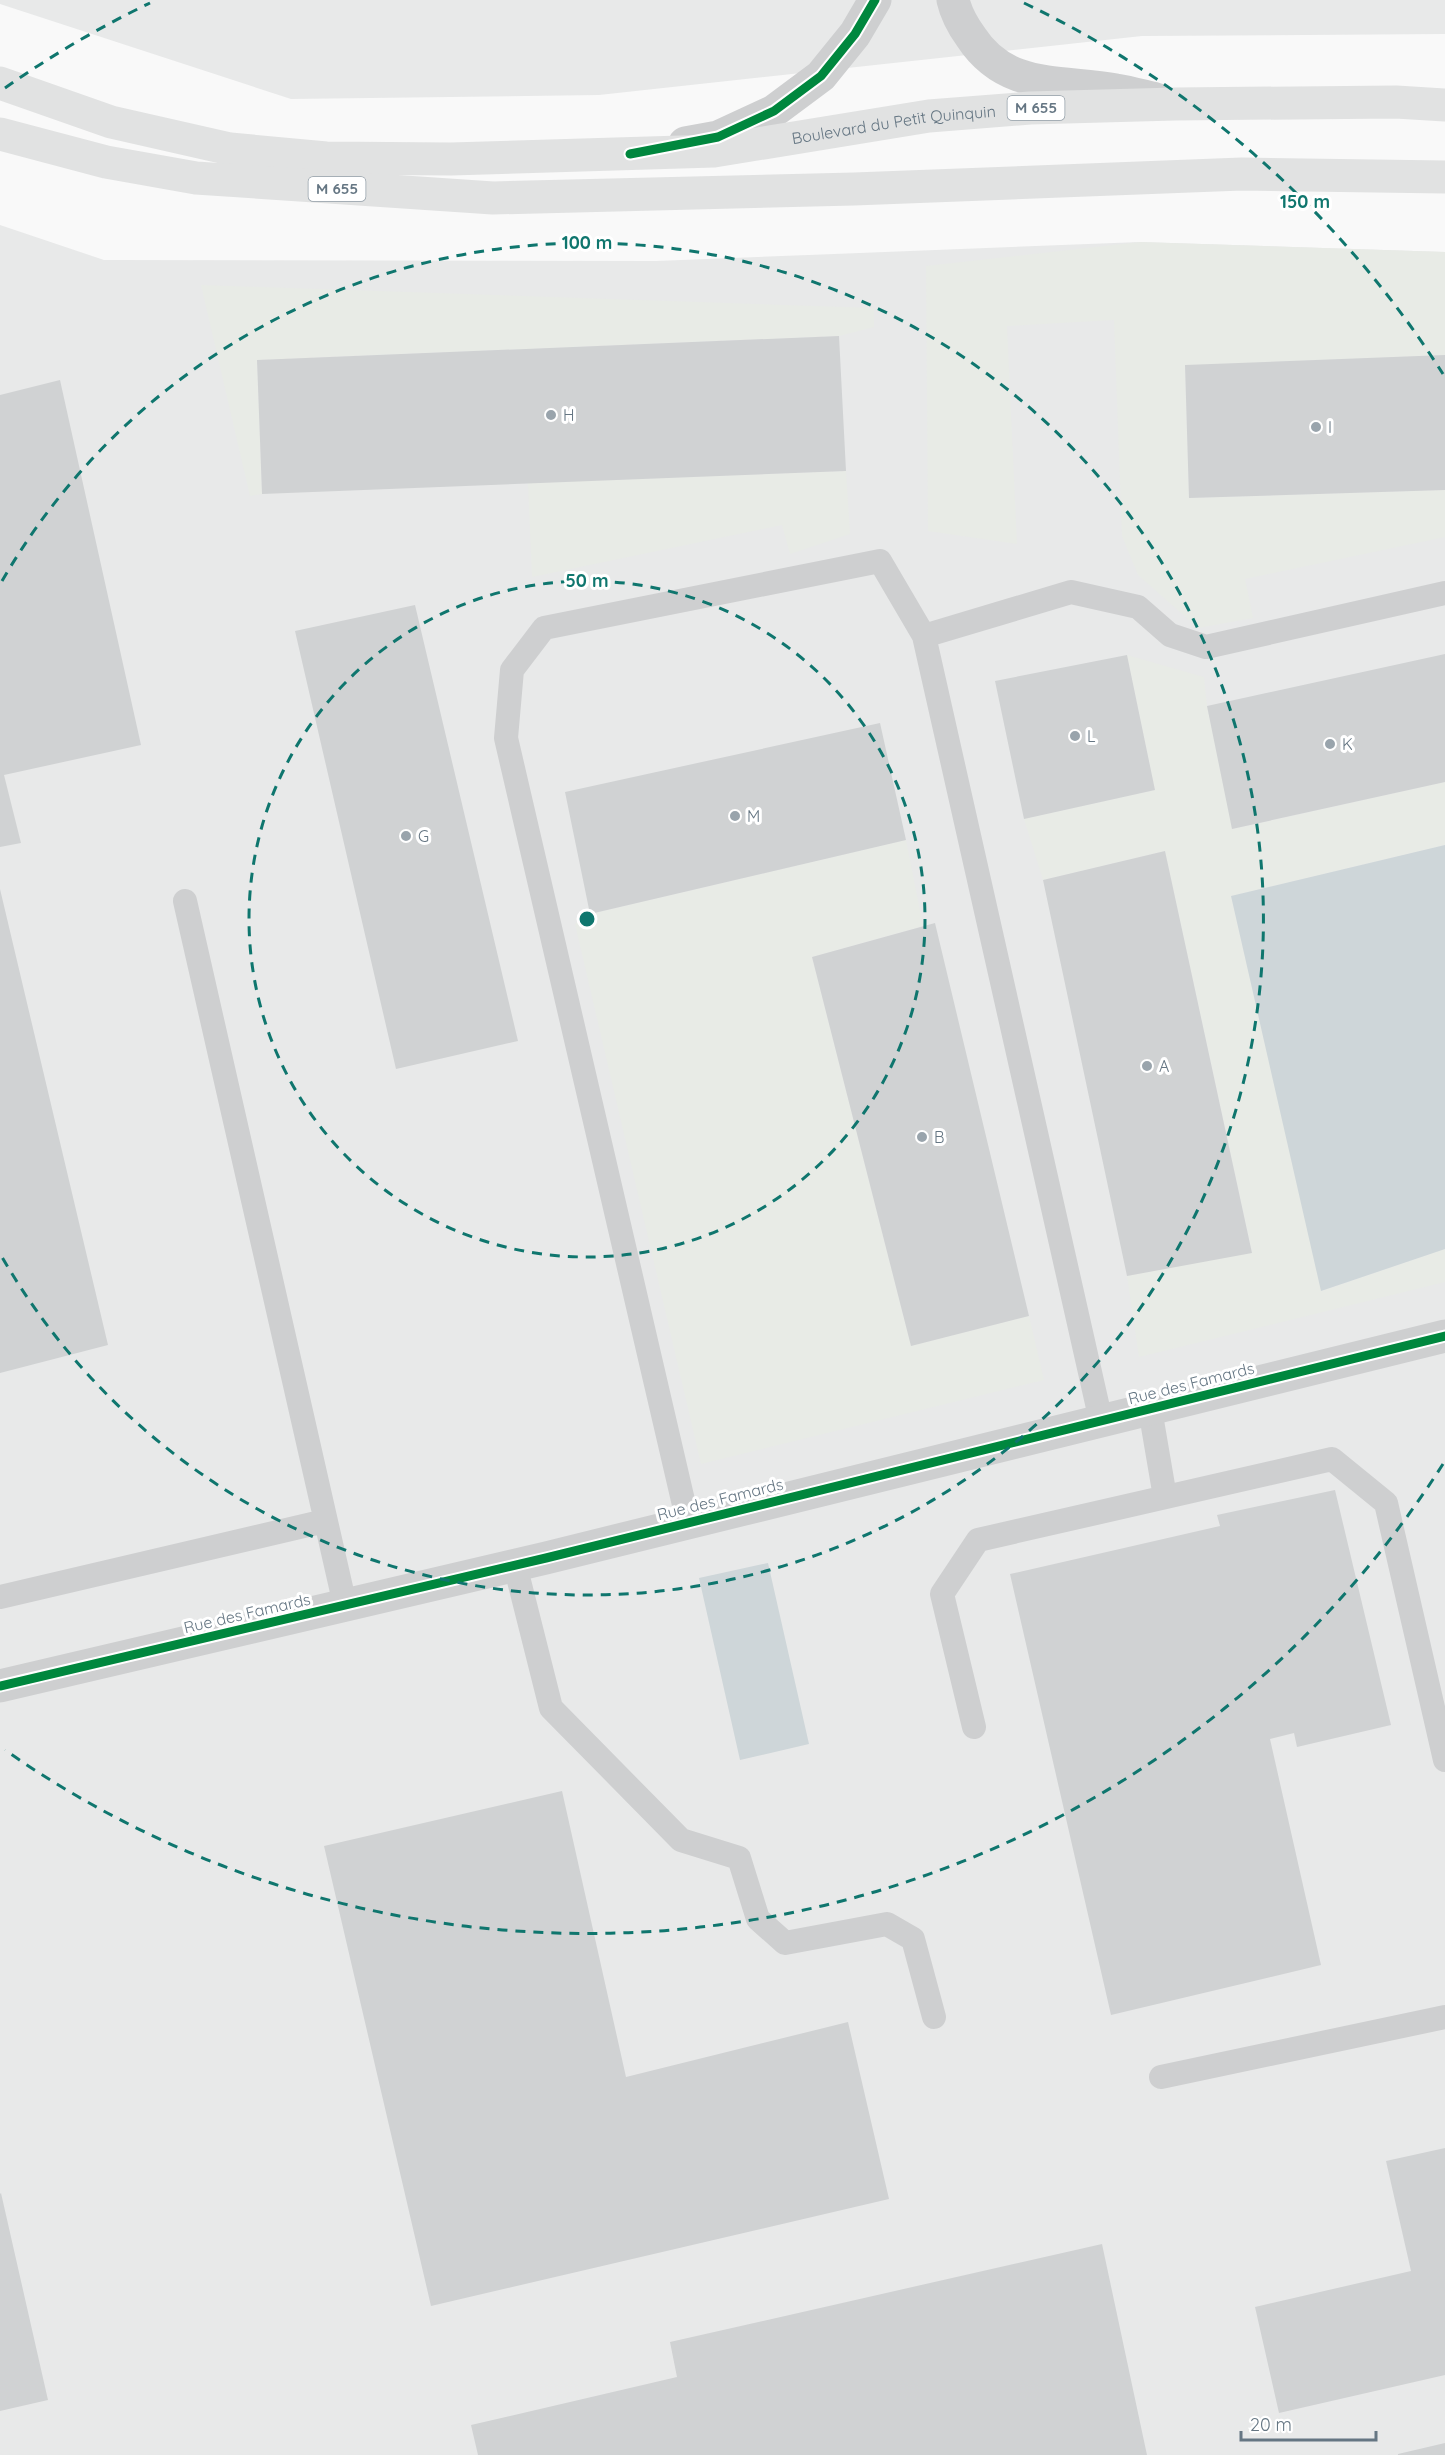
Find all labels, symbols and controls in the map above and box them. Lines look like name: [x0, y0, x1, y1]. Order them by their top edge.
road number: M 655: [1008, 96, 1064, 120]
street label: Boulevard du Petit Quinquin: [790, 101, 997, 148]
road number: M 655: [308, 177, 366, 201]
text: 150 m: [1280, 190, 1330, 213]
text: 100 m: [562, 231, 612, 254]
place label: H: [563, 405, 575, 425]
marker: H: [544, 408, 558, 422]
place label: I: [1328, 417, 1332, 437]
marker: I: [1309, 420, 1323, 434]
text: 50 m: [565, 569, 609, 592]
place label: L: [1087, 726, 1096, 746]
marker: L: [1068, 729, 1082, 743]
place label: K: [1342, 734, 1353, 754]
marker: K: [1323, 737, 1337, 751]
place label: M: [747, 806, 760, 826]
marker: M: [728, 809, 742, 823]
place label: G: [418, 826, 429, 846]
marker: G: [399, 829, 413, 843]
centre of rings: [577, 909, 597, 929]
place label: A: [1159, 1056, 1169, 1076]
marker: A: [1140, 1059, 1154, 1073]
place label: B: [934, 1127, 944, 1147]
marker: B: [915, 1130, 929, 1144]
street label: Rue des Famards: [1126, 1358, 1256, 1408]
street label: Rue des Famards: [655, 1474, 785, 1524]
street label: Rue des Famards: [182, 1589, 312, 1637]
scale bar: [1241, 2404, 1376, 2442]
text: 20 m: [1250, 2413, 1292, 2436]

